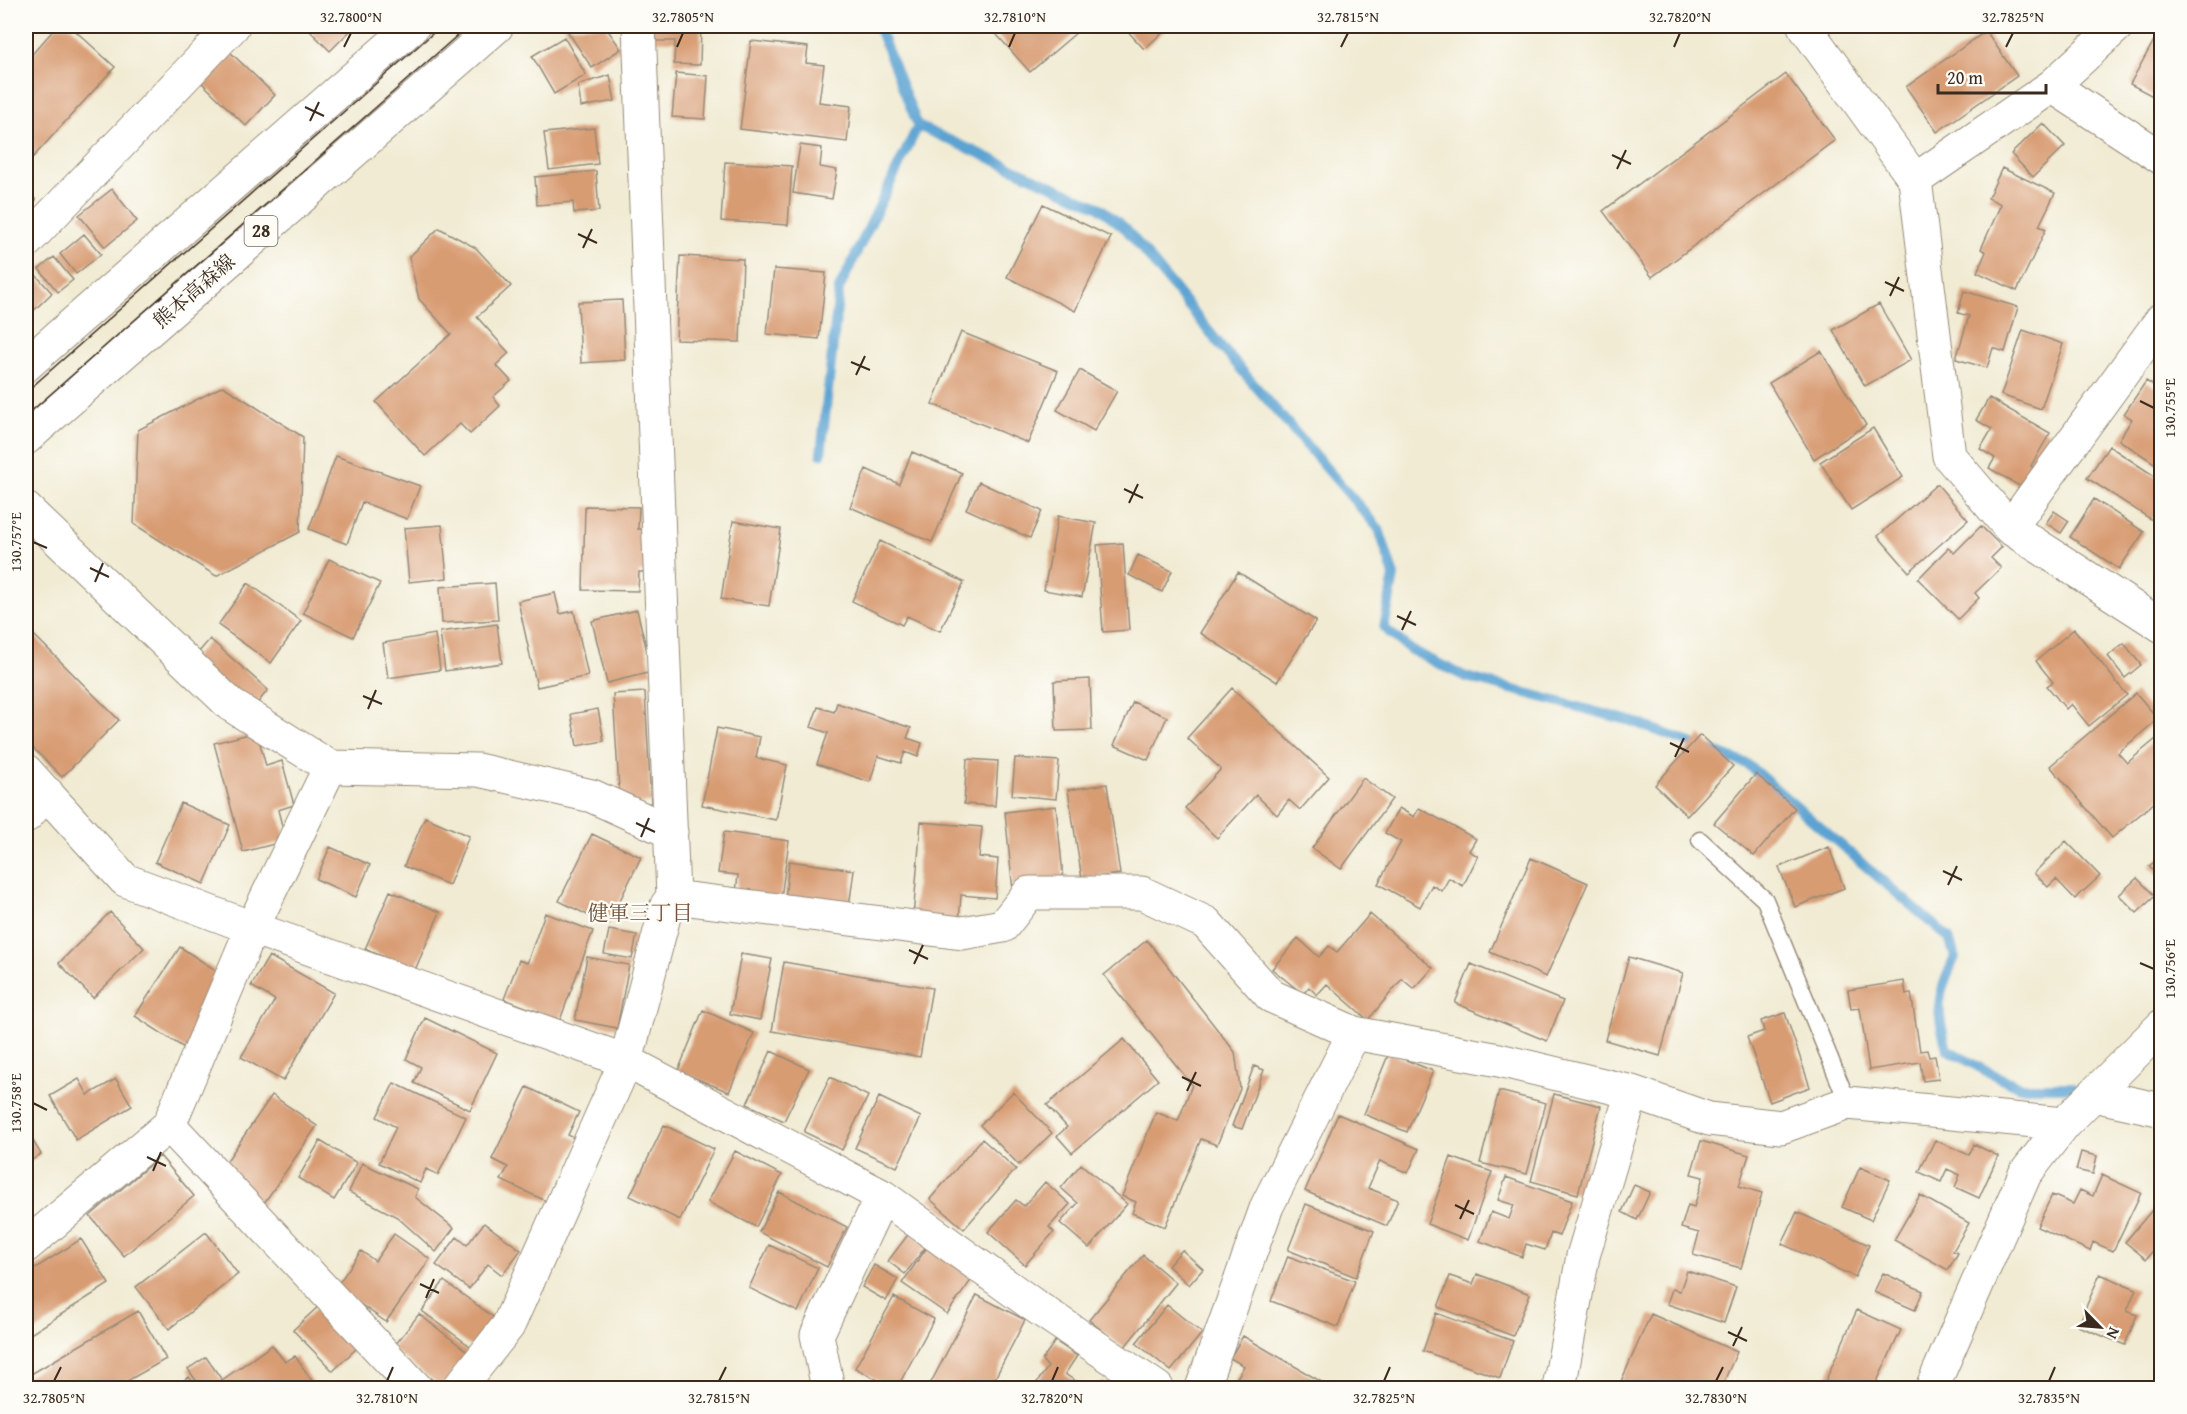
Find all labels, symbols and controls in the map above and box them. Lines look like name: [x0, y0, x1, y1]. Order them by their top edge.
text: 32.7800°N: [320, 6, 382, 27]
text: 32.7805°N: [652, 6, 714, 27]
text: 32.7810°N: [984, 6, 1046, 27]
text: 32.7815°N: [1317, 6, 1379, 27]
text: 32.7820°N: [1649, 6, 1711, 27]
text: 32.7825°N: [1982, 6, 2044, 27]
scale bar: [1938, 57, 2046, 95]
text: 20 m: [1947, 64, 1983, 91]
road number: 28: [244, 216, 278, 246]
street label: 熊本高森線: [146, 247, 241, 334]
text: 130.755°E: [2159, 378, 2180, 438]
text: 130.757°E: [5, 512, 26, 572]
district label: 健軍三丁目: [588, 897, 693, 928]
text: 130.756°E: [2159, 939, 2180, 999]
text: 130.758°E: [5, 1073, 26, 1133]
north arrow: [2070, 1297, 2130, 1357]
text: N: [2100, 1323, 2127, 1344]
text: 32.7805°N: [23, 1387, 85, 1408]
text: 32.7810°N: [356, 1387, 418, 1408]
text: 32.7815°N: [688, 1387, 750, 1408]
text: 32.7820°N: [1021, 1387, 1083, 1408]
text: 32.7825°N: [1353, 1387, 1415, 1408]
text: 32.7830°N: [1685, 1387, 1747, 1408]
text: 32.7835°N: [2018, 1387, 2080, 1408]

